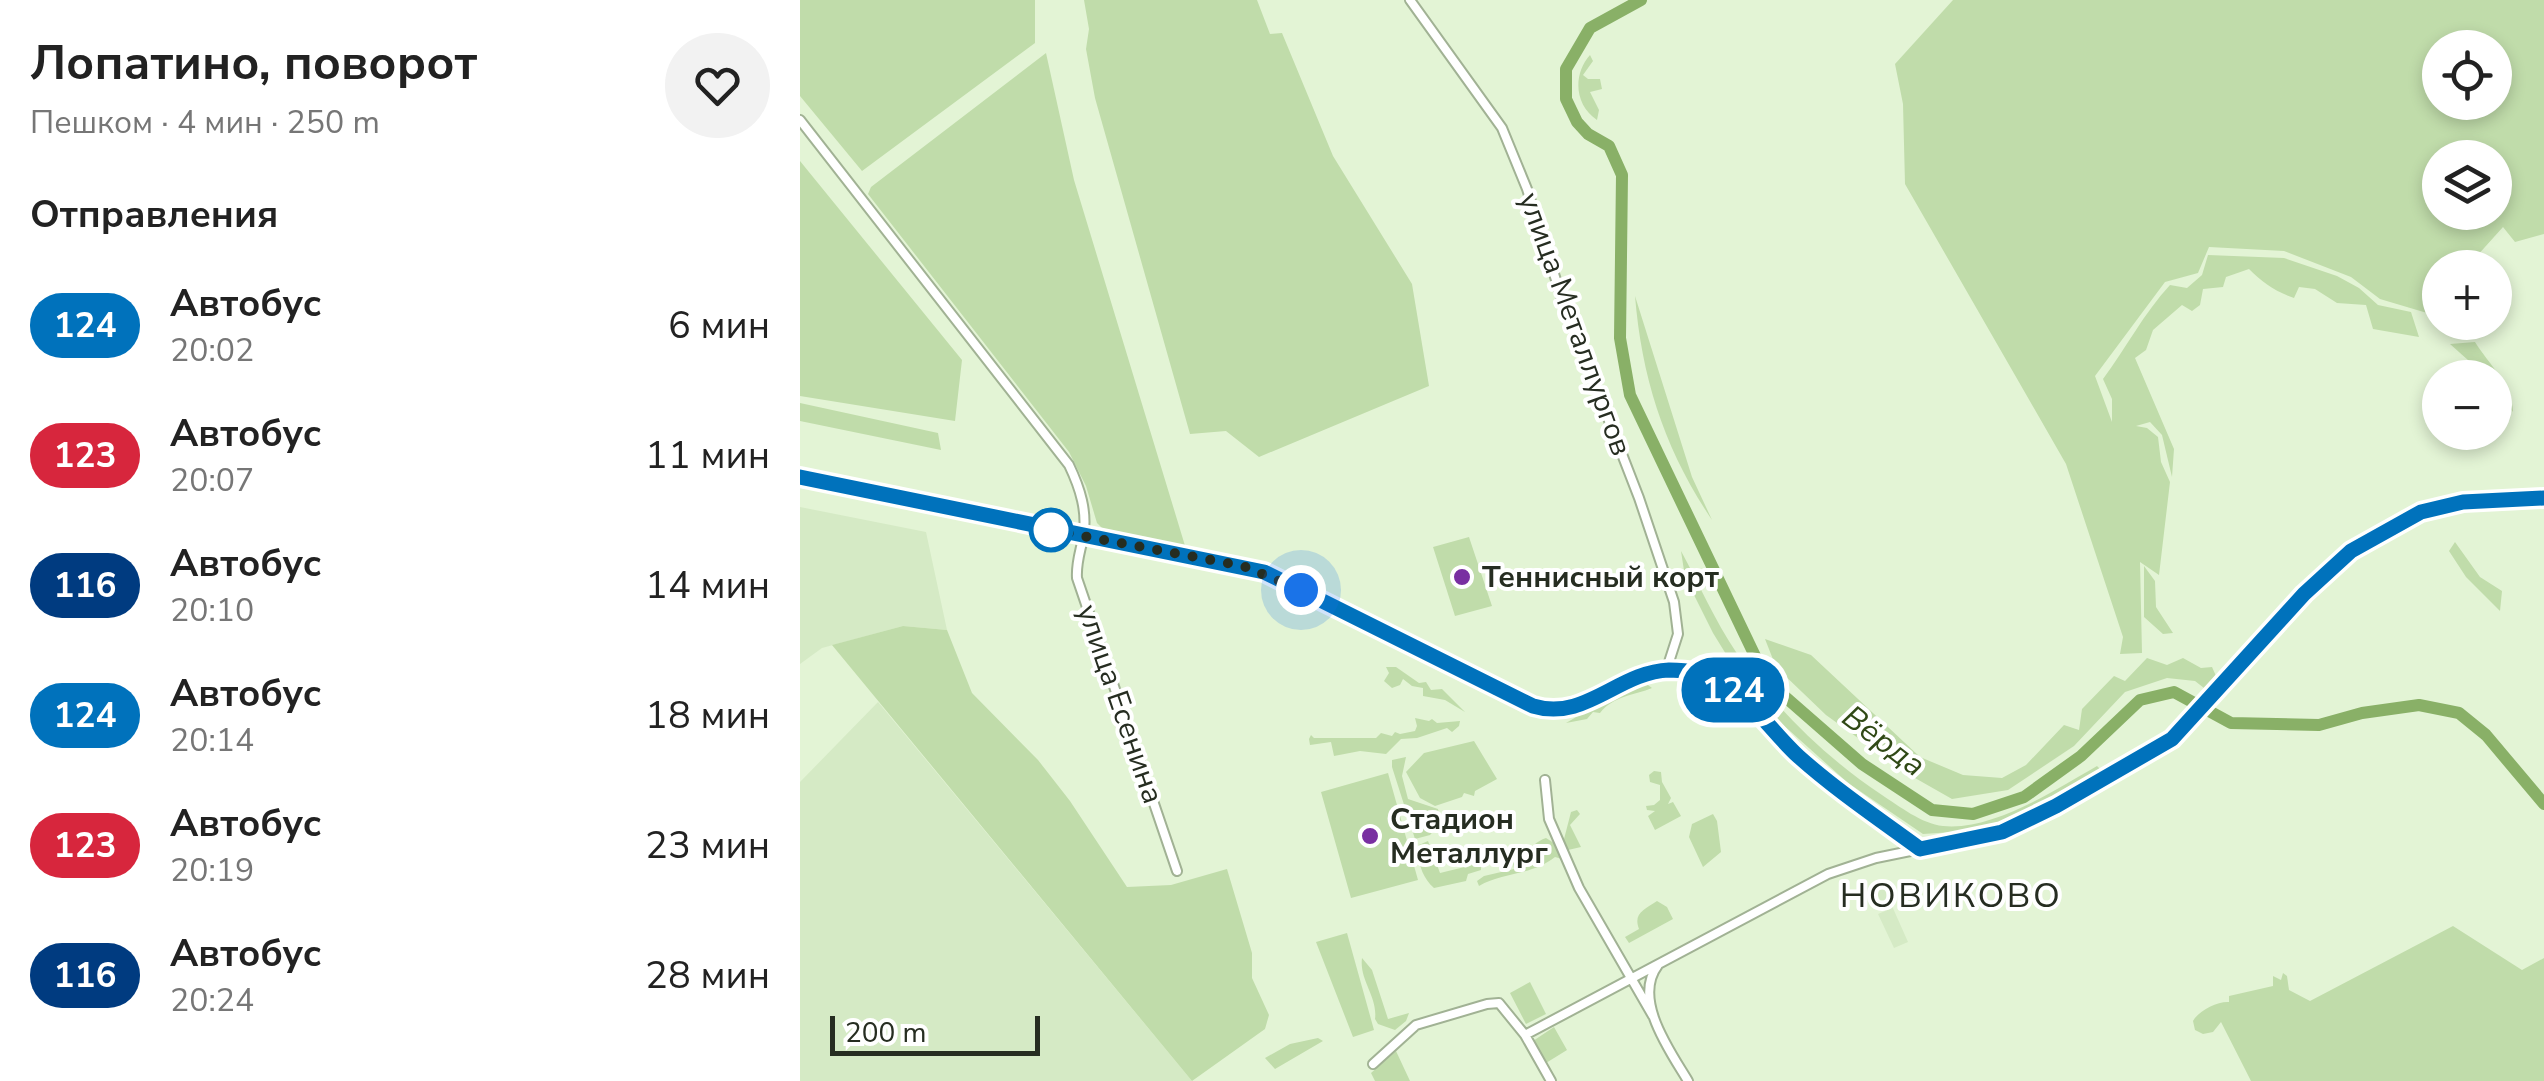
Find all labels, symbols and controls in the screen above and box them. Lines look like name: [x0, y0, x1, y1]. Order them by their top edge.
text: Лопатино, поворот: [30, 30, 477, 96]
map controls: [2422, 30, 2512, 450]
button: locate: [2422, 30, 2512, 120]
button: heart: [665, 33, 770, 138]
text: Пешком · 4 мин · 250 m: [30, 101, 380, 144]
button: layers: [2422, 140, 2512, 230]
street label: улица Металлургов: [1508, 187, 1642, 461]
text: Отправления: [30, 189, 278, 240]
button: +: [2422, 250, 2512, 340]
text: Автобус: [170, 278, 321, 329]
text: 6 мин: [668, 300, 770, 351]
text: 124: [53, 302, 117, 349]
text: 20:02: [170, 329, 254, 372]
button: −: [2422, 360, 2512, 450]
text: Автобус: [170, 408, 321, 459]
text: 11 мин: [645, 430, 770, 481]
text: 123: [53, 432, 117, 479]
text: 20:07: [170, 459, 254, 502]
unlabelled marker: [1030, 509, 1072, 551]
text: Автобус: [170, 538, 321, 589]
place label: Теннисный корт: [1482, 557, 1720, 598]
text: 14 мин: [645, 560, 770, 611]
text: 116: [53, 562, 117, 609]
your location: [1276, 565, 1326, 615]
marker: Теннисный корт: [1451, 566, 1473, 588]
text: 20:10: [170, 589, 254, 632]
street label: улица Есенина: [1067, 599, 1173, 809]
line badge: 124: [1676, 658, 1790, 722]
text: 124: [1701, 667, 1765, 714]
text: Автобус: [170, 668, 321, 719]
text: 18 мин: [645, 690, 770, 741]
text: 124: [53, 692, 117, 739]
water label: Вёрда: [1833, 695, 1935, 787]
text: 20:14: [170, 719, 254, 762]
text: Автобус: [170, 798, 321, 849]
place label: Стадион Металлург: [1390, 799, 1548, 874]
text: 23 мин: [645, 820, 770, 871]
text: 123: [53, 822, 117, 869]
marker: Стадион Металлург: [1359, 825, 1381, 847]
text: 20:19: [170, 849, 254, 892]
district label: НОВИКОВО: [1840, 872, 2062, 919]
text: Автобус: [170, 928, 321, 979]
text: 28 мин: [645, 950, 770, 1001]
text: 116: [53, 952, 117, 999]
text: 20:24: [170, 979, 254, 1022]
scale bar: [830, 1011, 1040, 1056]
text: 200 m: [845, 1014, 927, 1052]

